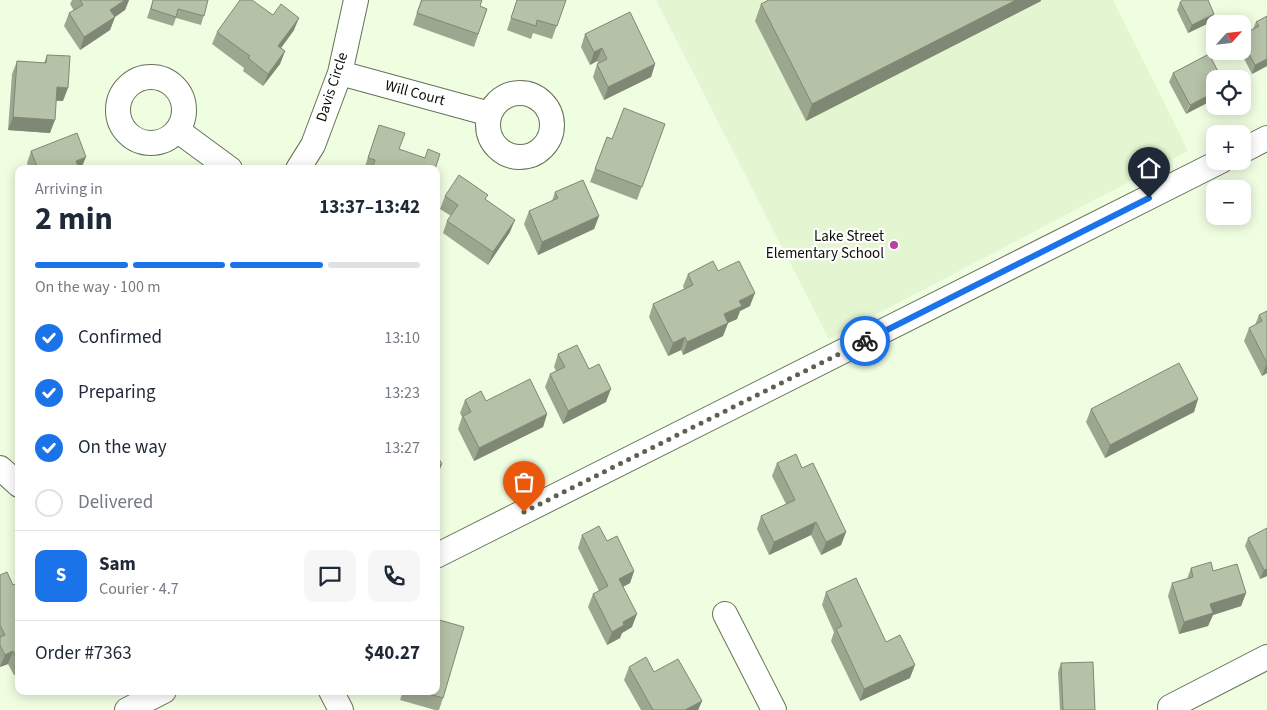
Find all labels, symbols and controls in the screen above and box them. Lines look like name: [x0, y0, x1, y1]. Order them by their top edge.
north arrow: [1206, 15, 1251, 60]
map controls: [1206, 15, 1251, 225]
street label: Davis Circle: [311, 49, 353, 125]
button: locate: [1206, 70, 1251, 115]
street label: Will Court: [383, 75, 447, 111]
button: +: [1206, 125, 1251, 170]
pin: [1128, 147, 1170, 198]
icon: home: [1135, 154, 1163, 182]
text: Arriving in: [35, 178, 103, 200]
button: −: [1206, 180, 1251, 225]
text: 13:37–13:42: [319, 194, 420, 221]
text: 2 min: [35, 196, 113, 242]
place label: Lake Street Elementary School: [766, 226, 884, 264]
marker: Lake Street Elementary School: [888, 239, 900, 251]
text: On the way · 100 m: [35, 276, 160, 298]
courier: [840, 316, 890, 366]
icon: check: [35, 324, 63, 352]
text: Confirmed: [78, 324, 162, 351]
text: 13:10: [384, 327, 420, 349]
icon: bike: [851, 327, 879, 355]
icon: check: [35, 379, 63, 407]
text: Preparing: [78, 379, 156, 406]
text: 13:23: [384, 382, 420, 404]
icon: check: [35, 434, 63, 462]
text: On the way: [78, 434, 167, 461]
text: 13:27: [384, 437, 420, 459]
pin: [503, 461, 545, 512]
icon: bag: [510, 468, 538, 496]
text: Delivered: [78, 489, 153, 516]
button: chat: [304, 550, 356, 602]
button: phone: [368, 550, 420, 602]
text: Sam: [99, 551, 136, 578]
text: S: [56, 562, 66, 589]
text: Courier · 4.7: [99, 578, 179, 600]
text: Order #7363: [35, 640, 132, 667]
text: $40.27: [364, 640, 420, 667]

